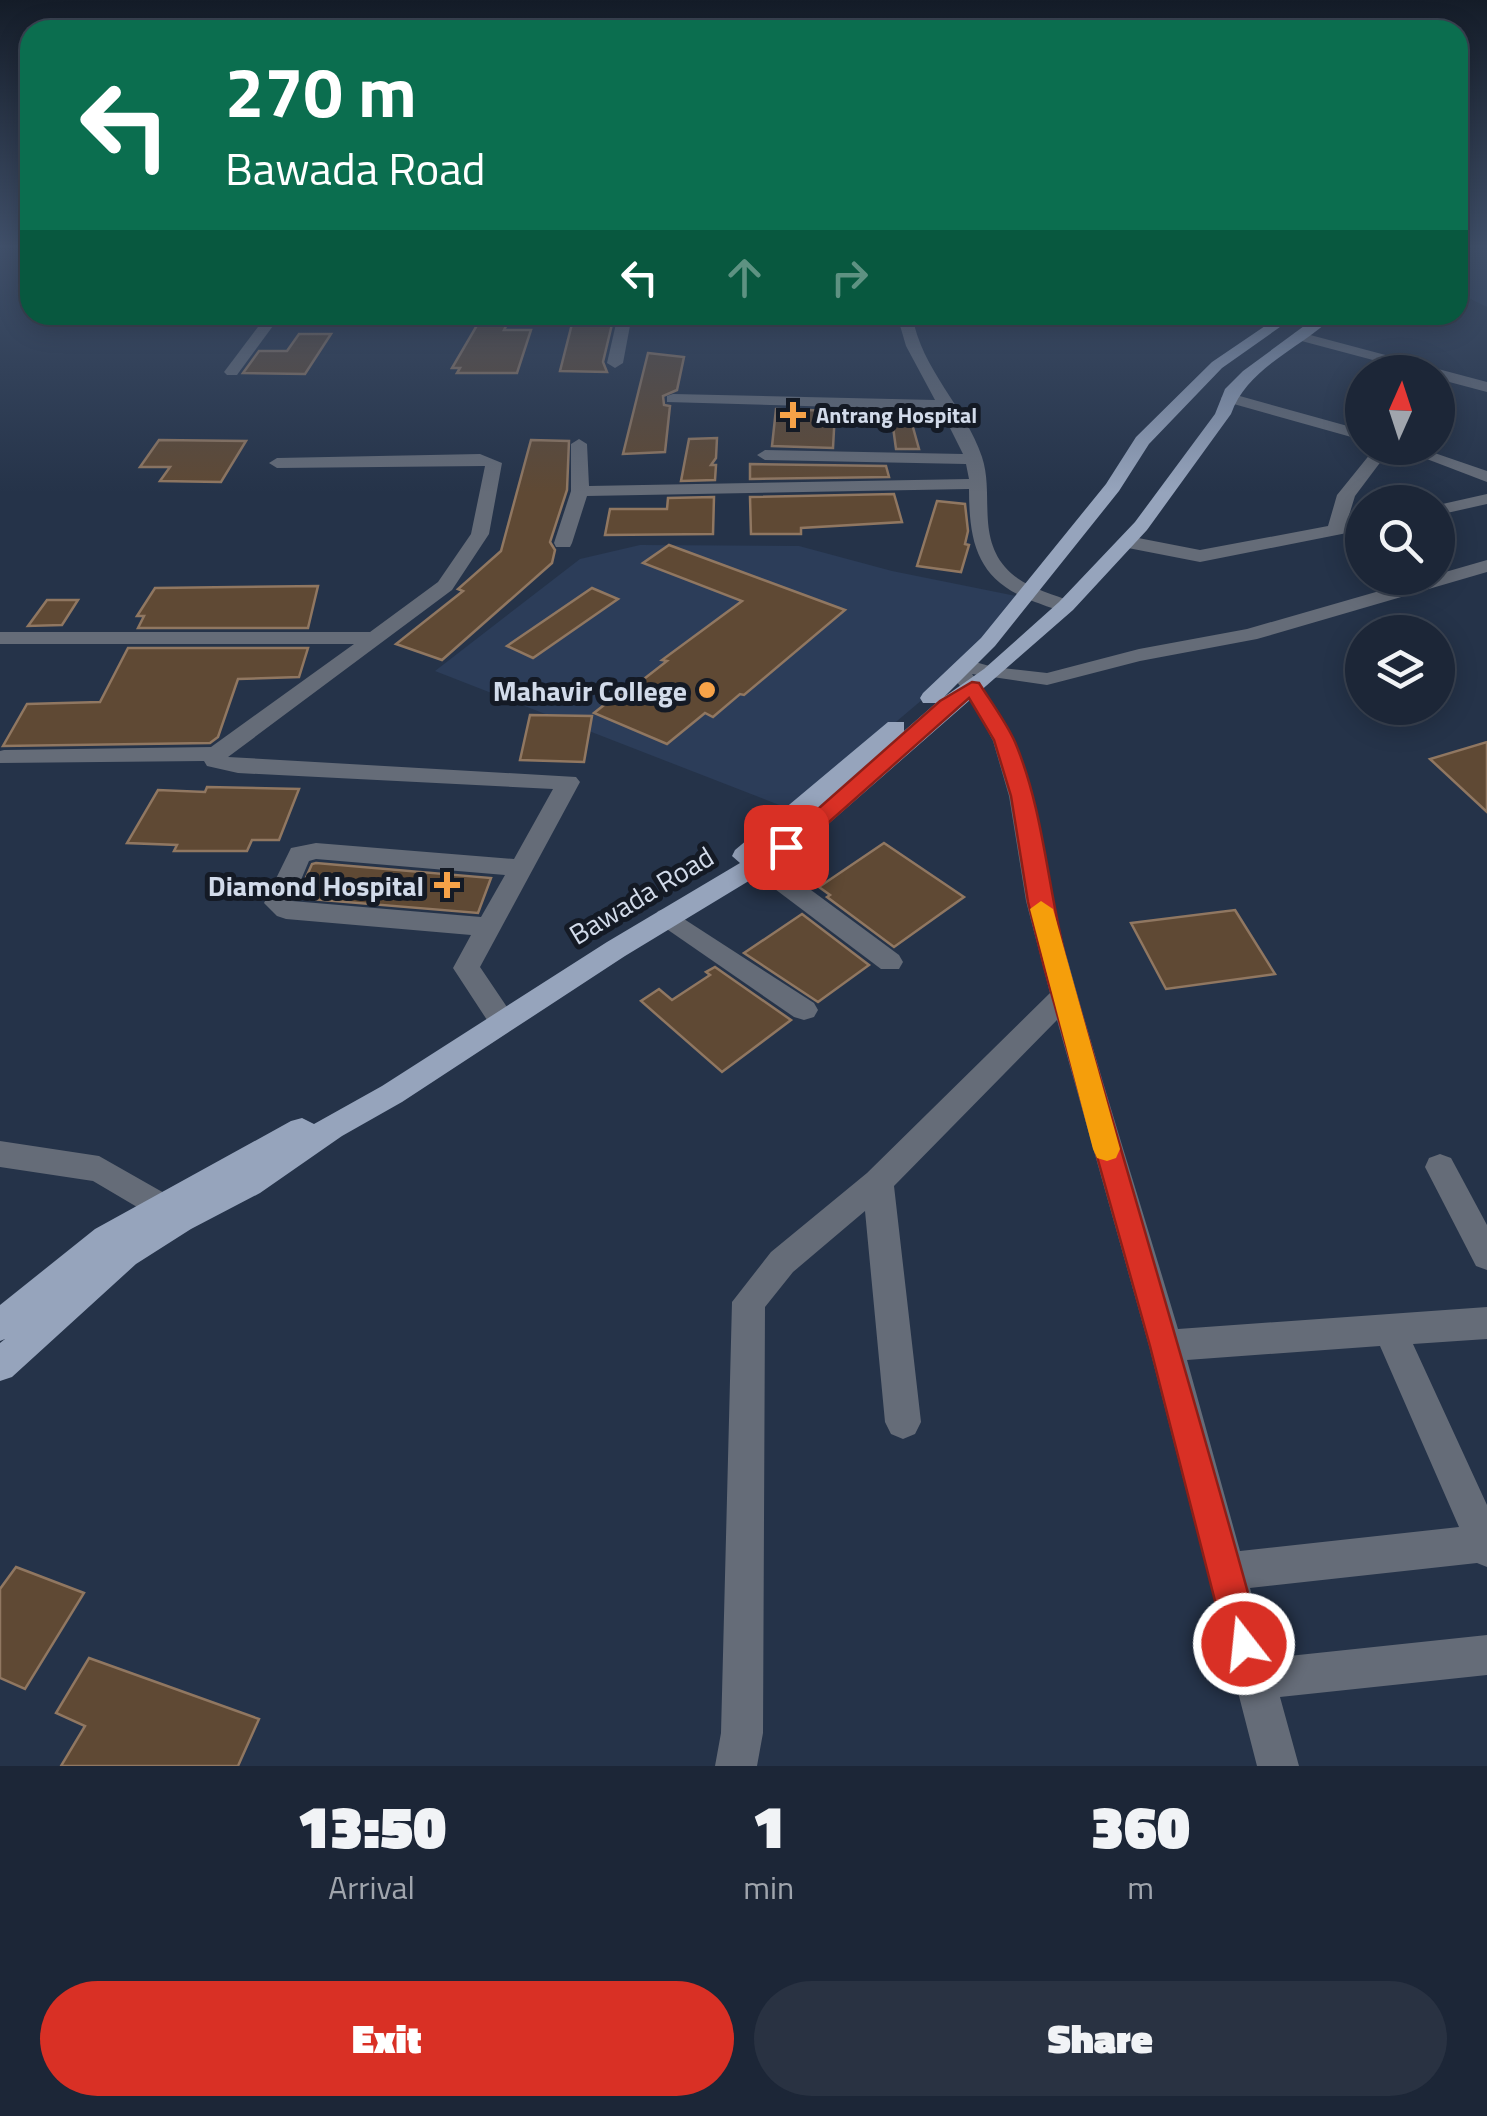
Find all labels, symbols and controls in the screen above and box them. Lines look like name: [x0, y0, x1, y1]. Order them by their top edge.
text: 270 m: [225, 38, 417, 144]
icon: left: [60, 60, 190, 190]
text: Bawada Road: [225, 134, 486, 202]
icon: left: [612, 250, 667, 305]
icon: ahead: [717, 250, 772, 305]
icon: right: [822, 250, 877, 305]
north arrow: [1345, 355, 1455, 465]
map controls: [1345, 355, 1455, 725]
place label: Antrang Hospital: [816, 398, 977, 432]
marker: Antrang Hospital: [780, 402, 806, 428]
button: search: [1345, 485, 1455, 595]
button: layers: [1345, 615, 1455, 725]
place label: Mahavir College: [493, 669, 687, 712]
marker: Mahavir College: [696, 679, 718, 701]
pin: [744, 805, 829, 890]
icon: arrive: [759, 820, 814, 875]
street label: Bawada Road: [560, 835, 722, 955]
place label: Diamond Hospital: [208, 864, 424, 907]
marker: Diamond Hospital: [434, 872, 460, 898]
position arrow: [1192, 1592, 1296, 1696]
text: 13:50: [297, 1780, 446, 1871]
text: 1: [752, 1780, 785, 1871]
text: 360: [1091, 1780, 1190, 1871]
text: Arrival: [328, 1863, 415, 1911]
text: min: [743, 1863, 794, 1911]
text: m: [1127, 1863, 1154, 1911]
button: Exit: [40, 1981, 734, 2096]
button: Share: [754, 1981, 1447, 2096]

